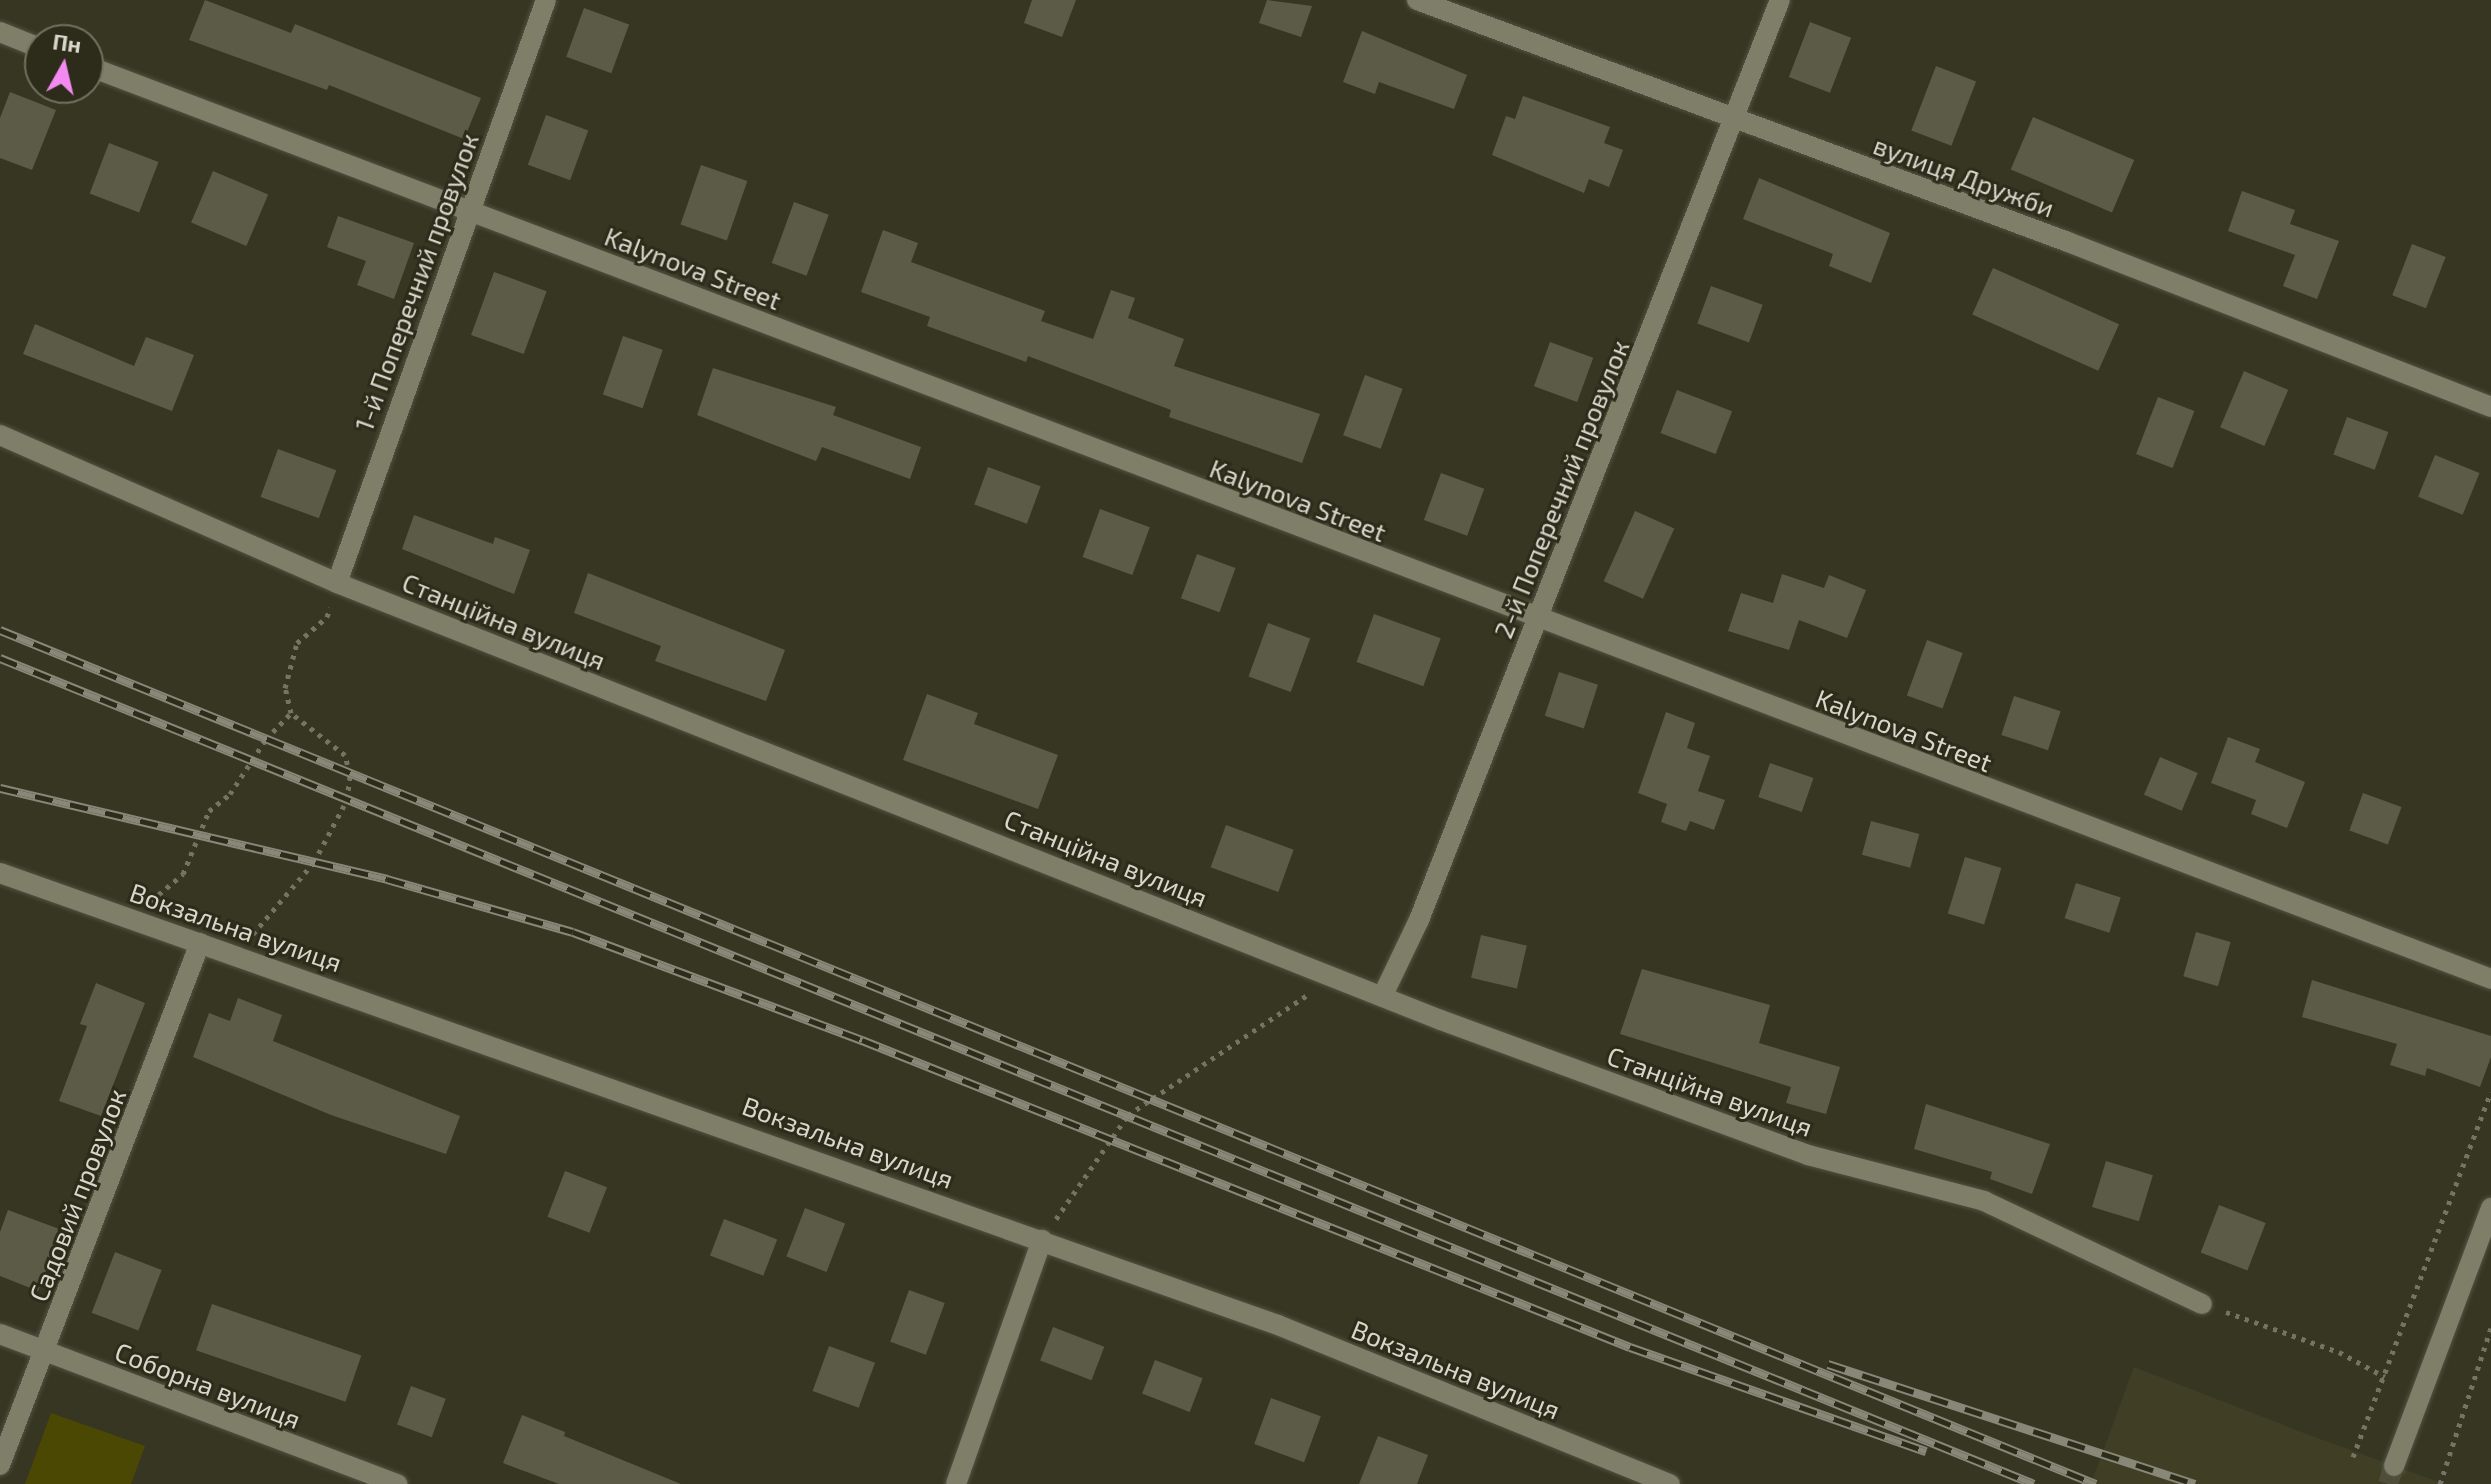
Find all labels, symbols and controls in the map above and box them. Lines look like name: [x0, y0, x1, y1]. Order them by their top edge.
north arrow: [24, 24, 104, 104]
text: Пн: [51, 27, 83, 57]
street label: 1-й Поперечний провулок: [348, 129, 484, 435]
street label: вулиця Дружби: [1869, 129, 2059, 223]
street label: Kalynova Street: [600, 220, 786, 316]
street label: 2-й Поперечний провулок: [1487, 335, 1635, 643]
street label: Kalynova Street: [1205, 452, 1391, 548]
street label: Станційна вулиця: [398, 566, 610, 676]
street label: Kalynova Street: [1811, 682, 1997, 778]
street label: Станційна вулиця: [1000, 803, 1212, 913]
street label: Вокзальна вулиця: [126, 876, 346, 978]
street label: Станційна вулиця: [1603, 1039, 1817, 1143]
street label: Садовий провулок: [22, 1084, 132, 1306]
street label: Вокзальна вулиця: [738, 1089, 958, 1195]
street label: Вокзальна вулиця: [1347, 1313, 1565, 1425]
street label: Соборна вулиця: [111, 1335, 305, 1435]

